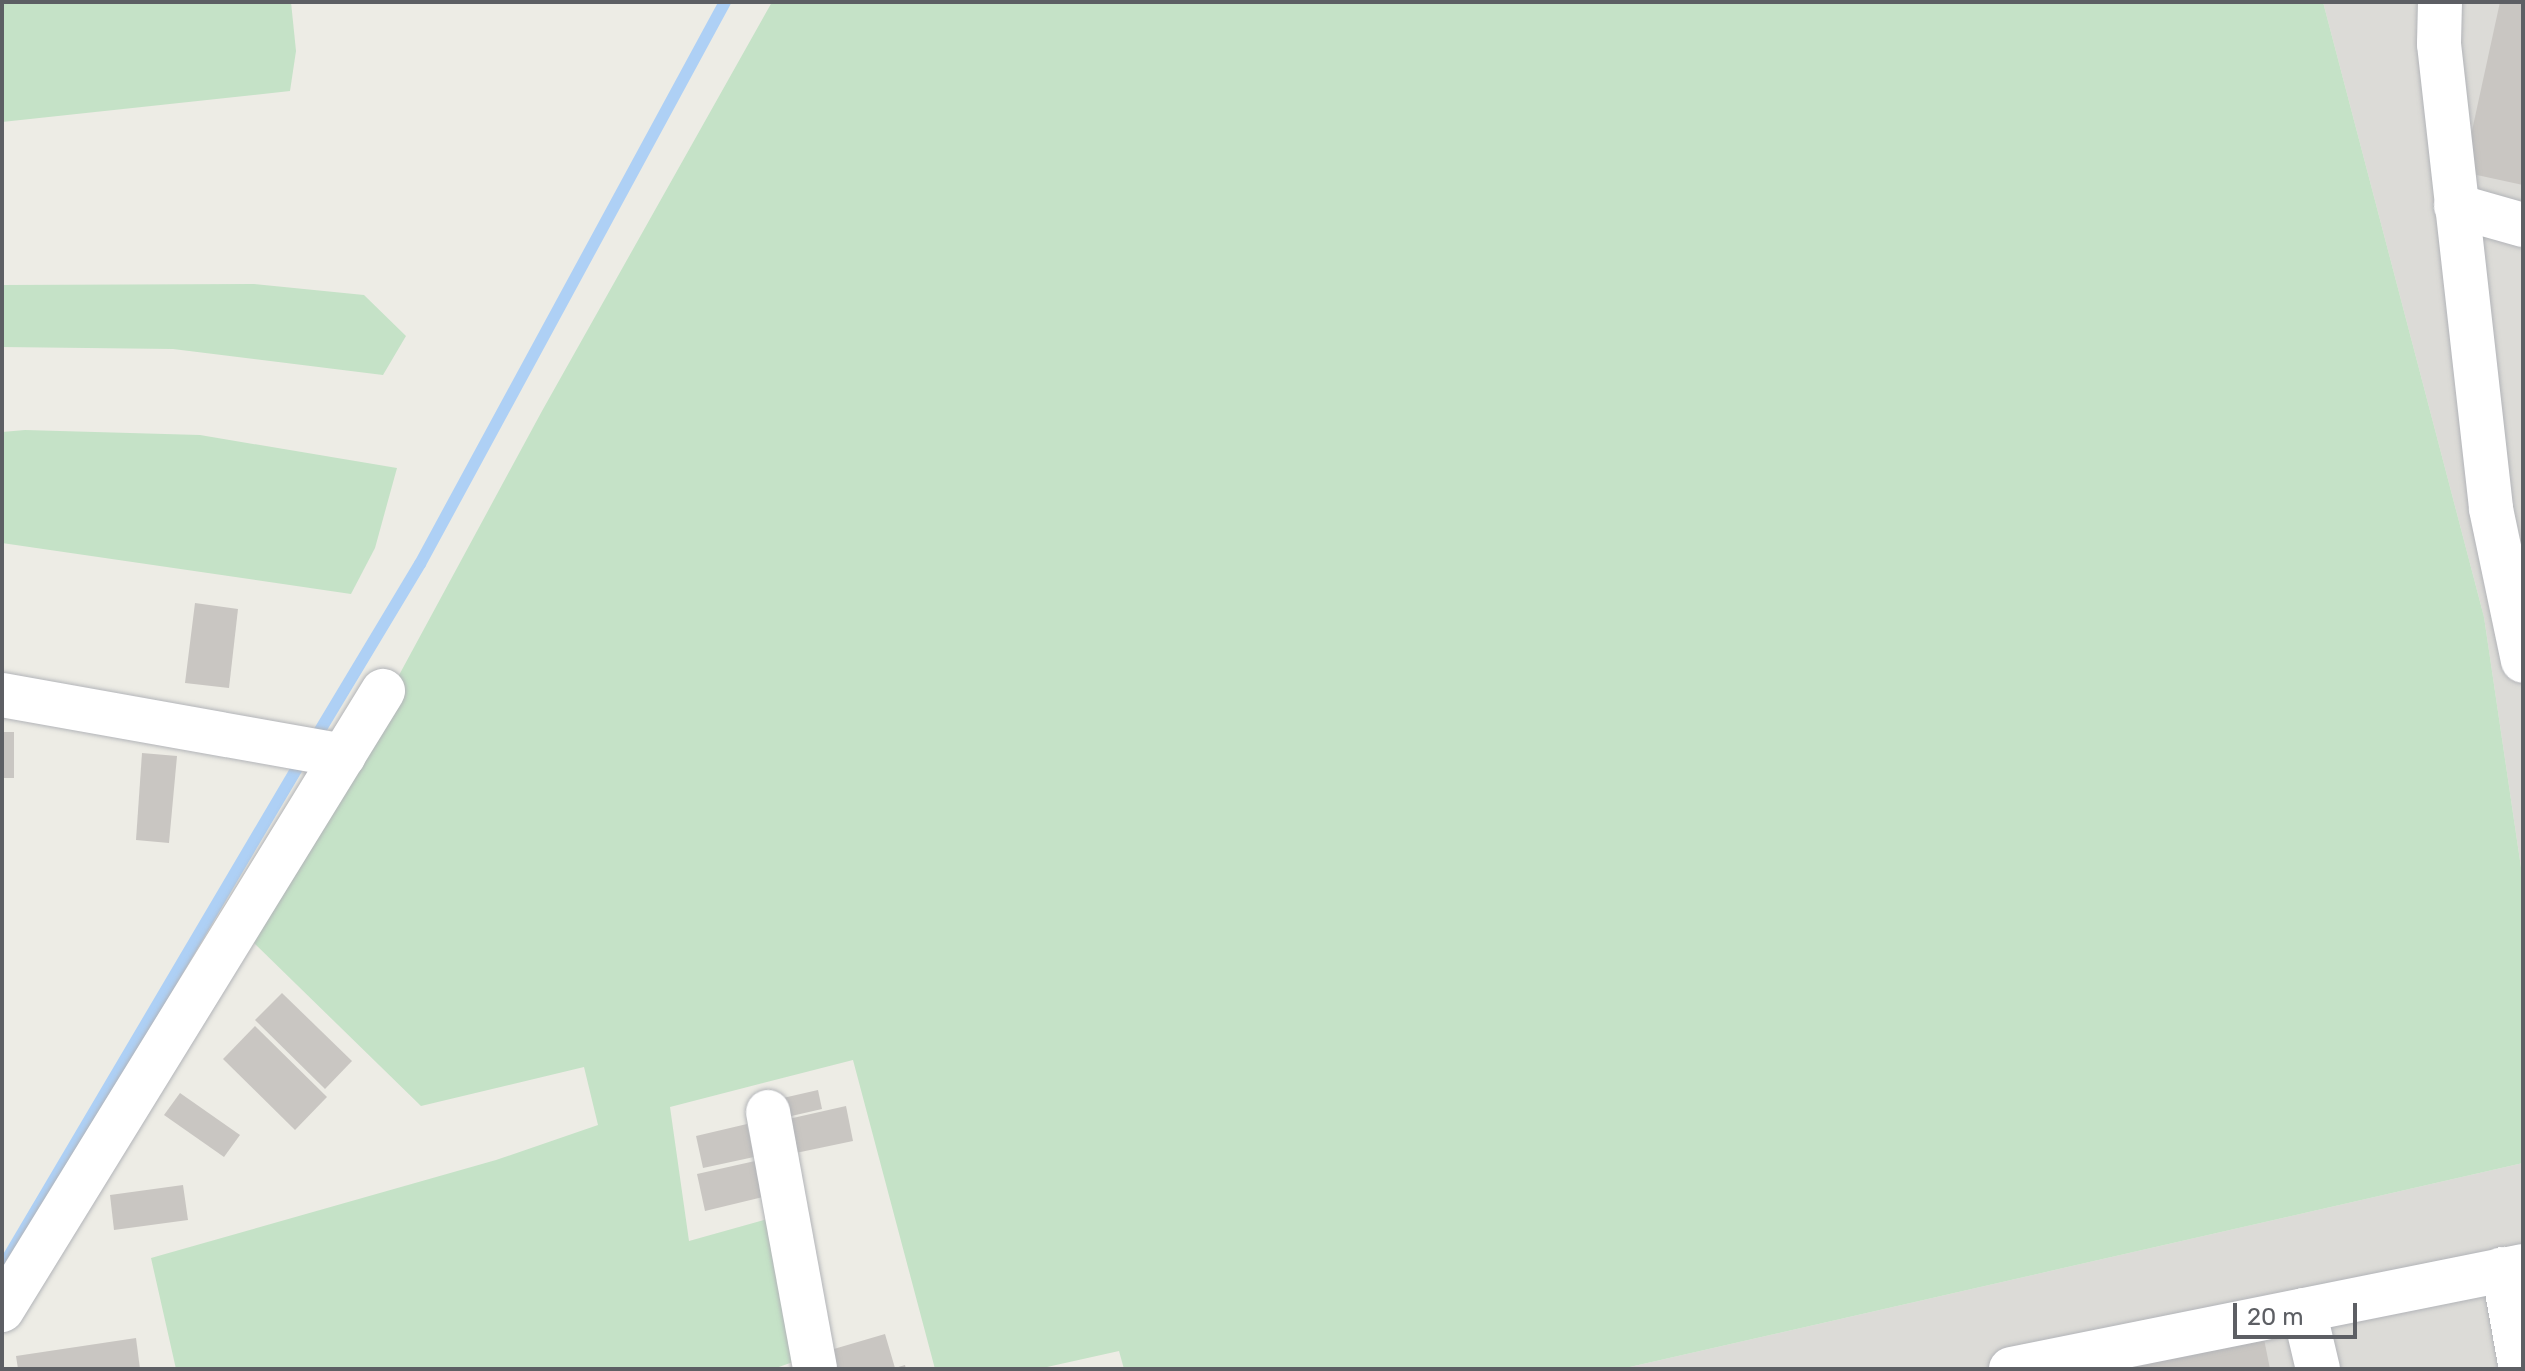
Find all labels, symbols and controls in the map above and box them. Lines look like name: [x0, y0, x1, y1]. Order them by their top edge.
scale bar: [2237, 1287, 2361, 1337]
text: 20 m: [2247, 1303, 2304, 1331]

